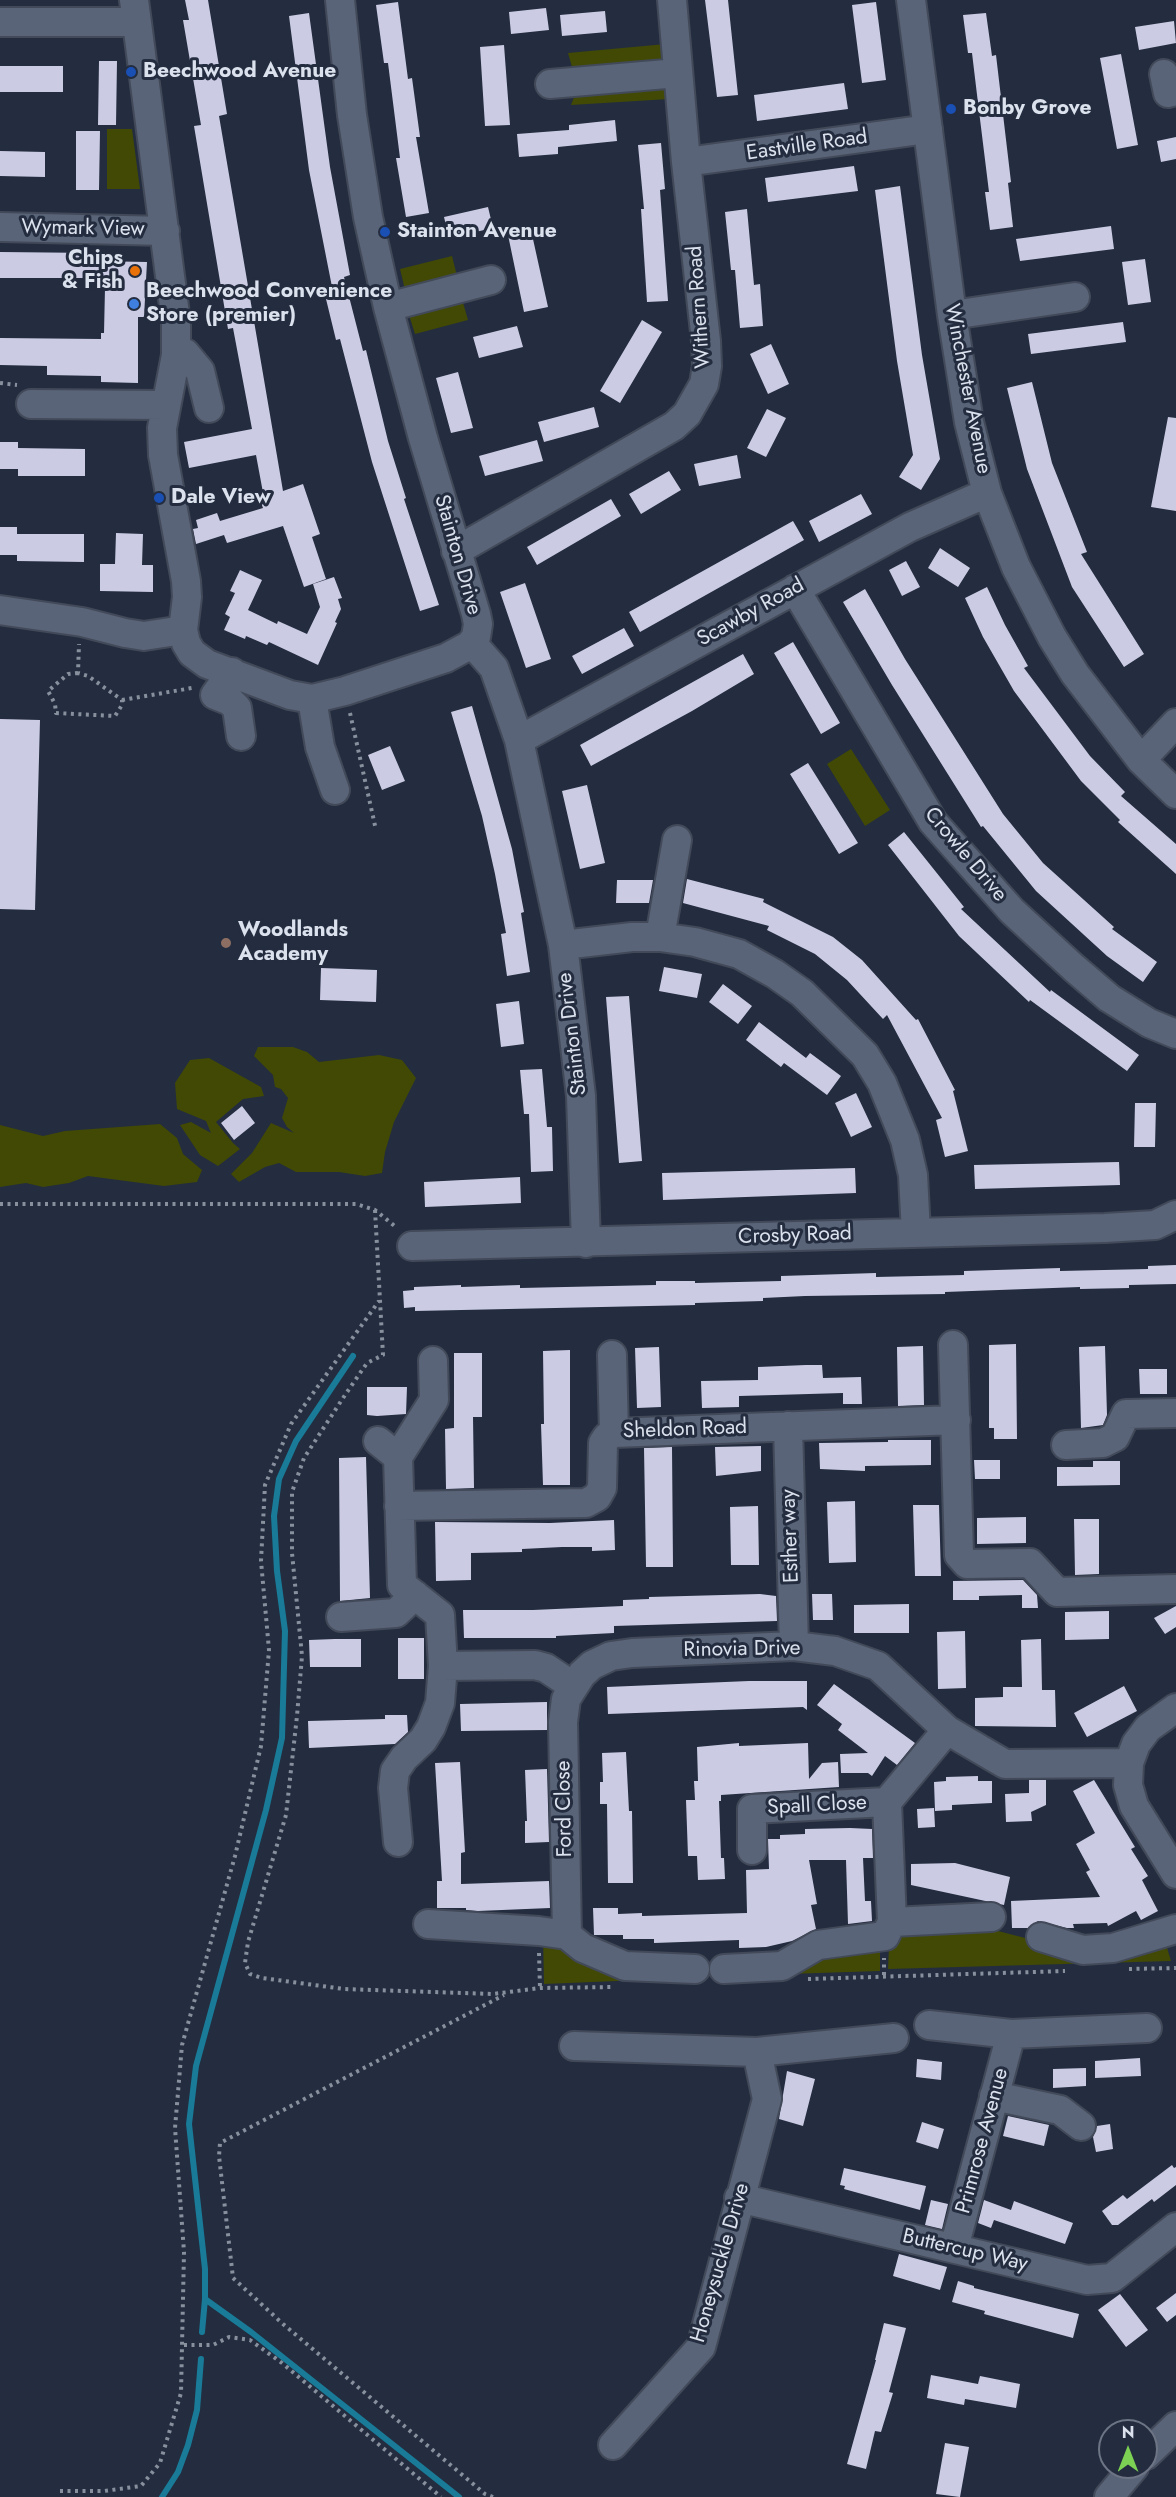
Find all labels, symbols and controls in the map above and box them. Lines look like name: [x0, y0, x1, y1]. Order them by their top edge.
place label: Beechwood Avenue: [143, 59, 336, 85]
marker: Beechwood Avenue: [124, 65, 138, 79]
place label: Bonby Grove: [963, 96, 1092, 122]
marker: Bonby Grove: [944, 102, 958, 116]
street label: Eastville Road: [745, 125, 869, 167]
street label: Wymark View: [21, 215, 145, 243]
place label: Stainton Avenue: [397, 219, 557, 245]
marker: Stainton Avenue: [378, 225, 392, 239]
street label: Withern Road: [683, 245, 717, 369]
place label: Chips & Fish: [62, 246, 123, 296]
marker: Chips & Fish: [128, 264, 142, 278]
place label: Beechwood Convenience Store (premier): [146, 279, 392, 329]
marker: Beechwood Convenience Store (premier): [127, 297, 141, 311]
street label: Winchester Avenue: [938, 302, 996, 476]
place label: Dale View: [171, 485, 271, 511]
marker: Dale View: [152, 491, 166, 505]
street label: Stainton Drive: [428, 492, 486, 618]
street label: Scawby Road: [693, 573, 809, 653]
street label: Crowle Drive: [918, 803, 1012, 907]
place label: Woodlands Academy: [238, 918, 348, 968]
marker: Woodlands Academy: [219, 936, 233, 950]
street label: Stainton Drive: [553, 971, 593, 1097]
street label: Crosby Road: [738, 1221, 852, 1251]
street label: Sheldon Road: [622, 1415, 748, 1445]
street label: Esther way: [777, 1489, 805, 1583]
street label: Rinovia Drive: [683, 1636, 801, 1664]
street label: Ford Close: [552, 1760, 578, 1858]
street label: Spall Close: [767, 1791, 867, 1821]
street label: Primrose Avenue: [951, 2066, 1015, 2216]
street label: Honeysuckle Drive: [686, 2180, 756, 2346]
street label: Buttercup Way: [900, 2224, 1030, 2278]
north arrow: [1098, 2419, 1158, 2479]
text: N: [1122, 2421, 1134, 2444]

